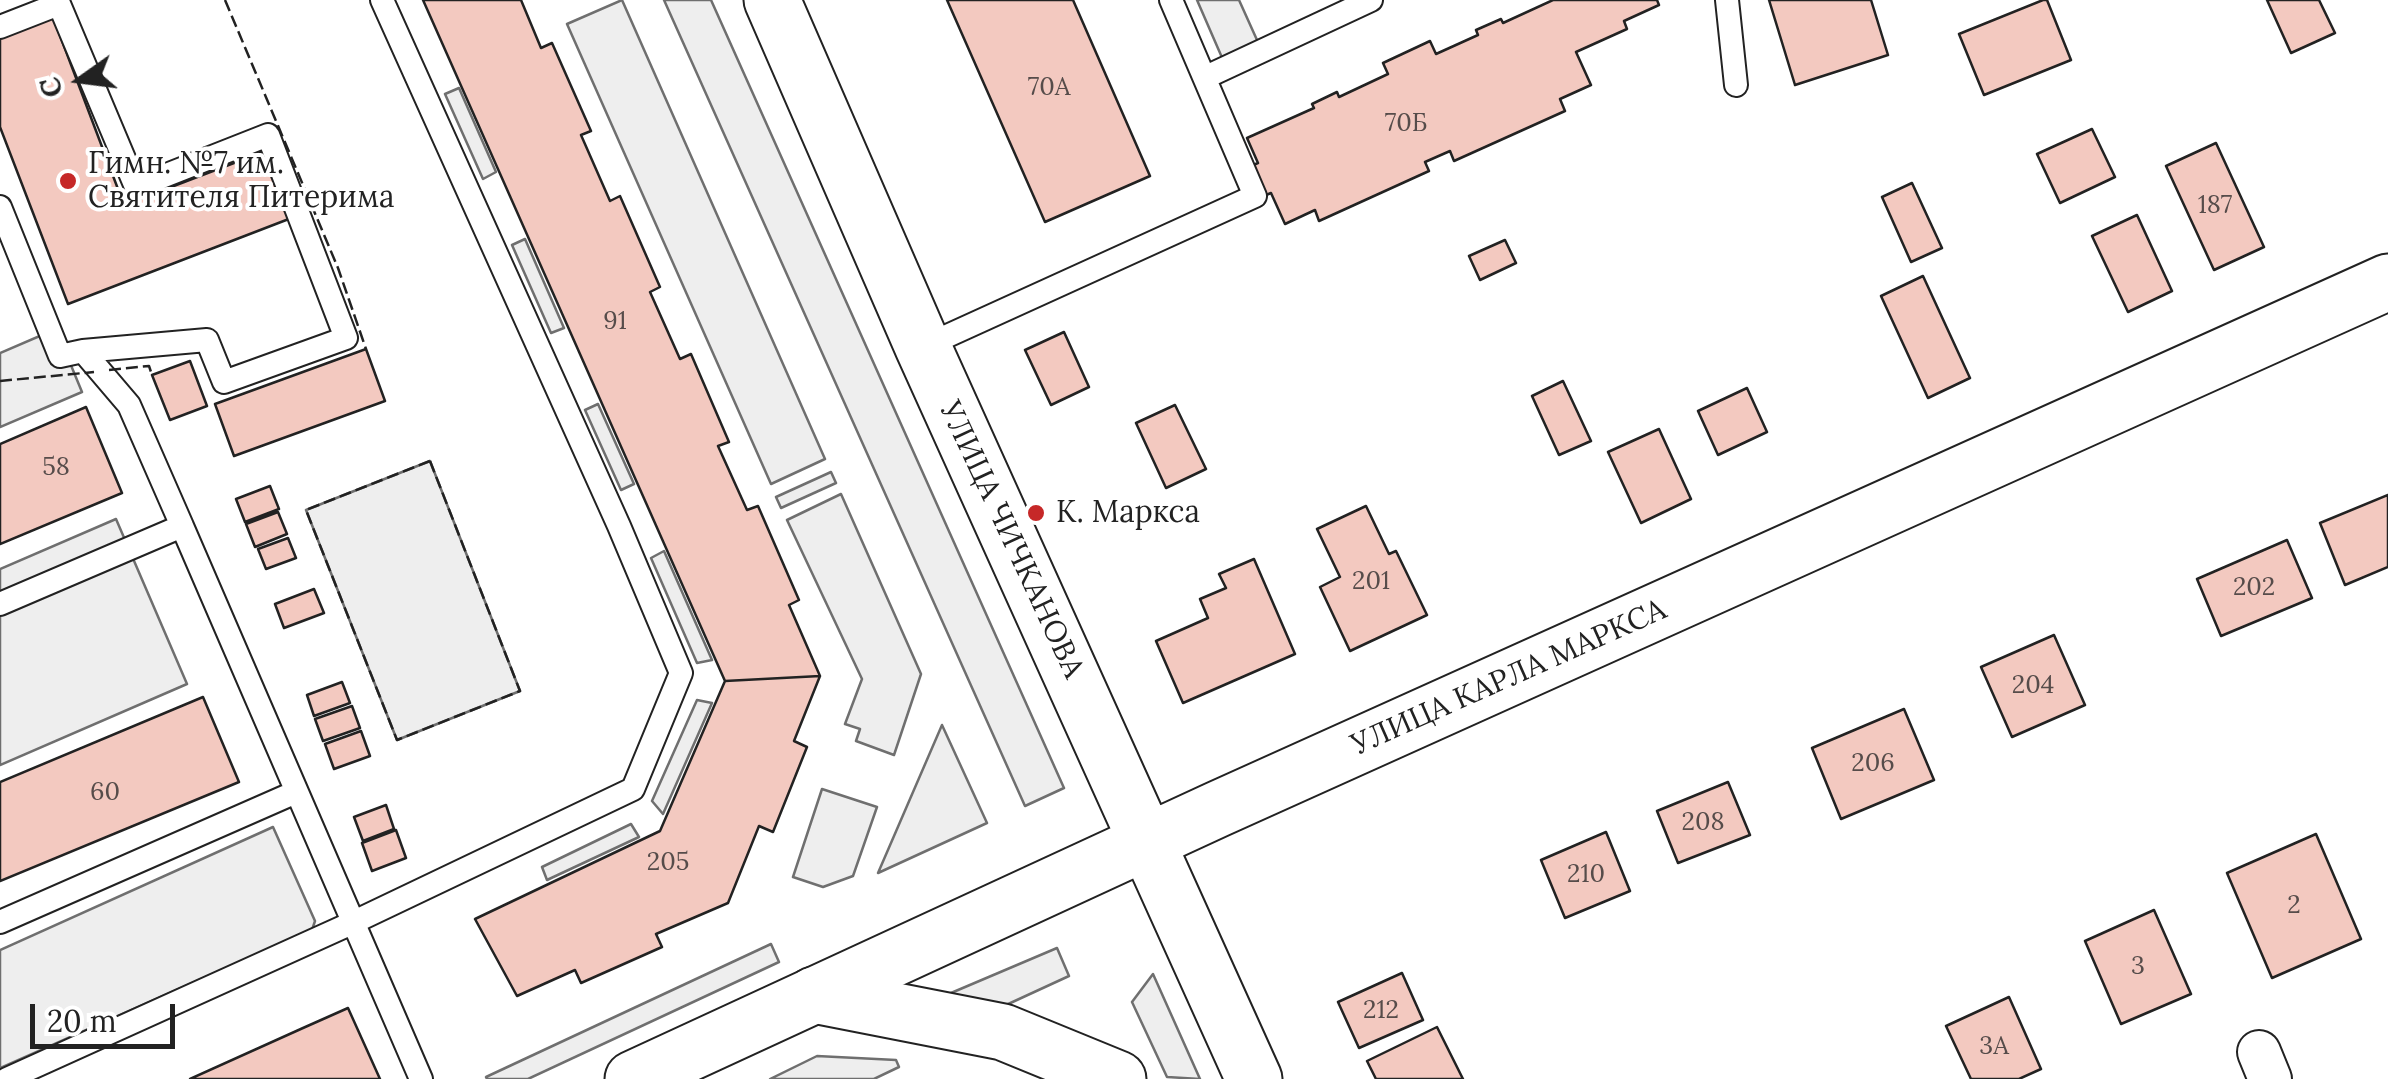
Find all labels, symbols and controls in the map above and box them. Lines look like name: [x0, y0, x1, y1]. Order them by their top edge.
north arrow: [30, 30, 130, 130]
house number: 70А: [1028, 73, 1070, 103]
text: С: [31, 74, 71, 101]
house number: 70Б: [1385, 109, 1427, 139]
place label: Гимн. №7 им. Святителя Питерима: [88, 146, 395, 216]
marker: Гимн. №7 им. Святителя Питерима: [57, 170, 79, 192]
house number: 187: [2198, 191, 2232, 221]
house number: 91: [603, 307, 627, 337]
street label: УЛИЦА ЧИЧКАНОВА: [931, 396, 1091, 684]
house number: 58: [42, 453, 70, 483]
place label: К. Маркса: [1056, 495, 1200, 531]
marker: К. Маркса: [1025, 502, 1047, 524]
house number: 201: [1352, 567, 1390, 597]
house number: 202: [2233, 573, 2275, 603]
street label: УЛИЦА КАРЛА МАРКСА: [1346, 592, 1672, 764]
house number: 204: [2012, 671, 2054, 701]
house number: 206: [1851, 749, 1895, 779]
house number: 60: [90, 778, 120, 808]
house number: 208: [1682, 808, 1724, 838]
house number: 205: [647, 848, 689, 878]
house number: 210: [1567, 860, 1605, 890]
house number: 2: [2287, 891, 2301, 921]
house number: 3: [2131, 952, 2145, 982]
scale bar: [35, 984, 180, 1046]
house number: 212: [1363, 996, 1399, 1026]
text: 20 m: [47, 1002, 116, 1040]
house number: 3А: [1979, 1032, 2009, 1062]

